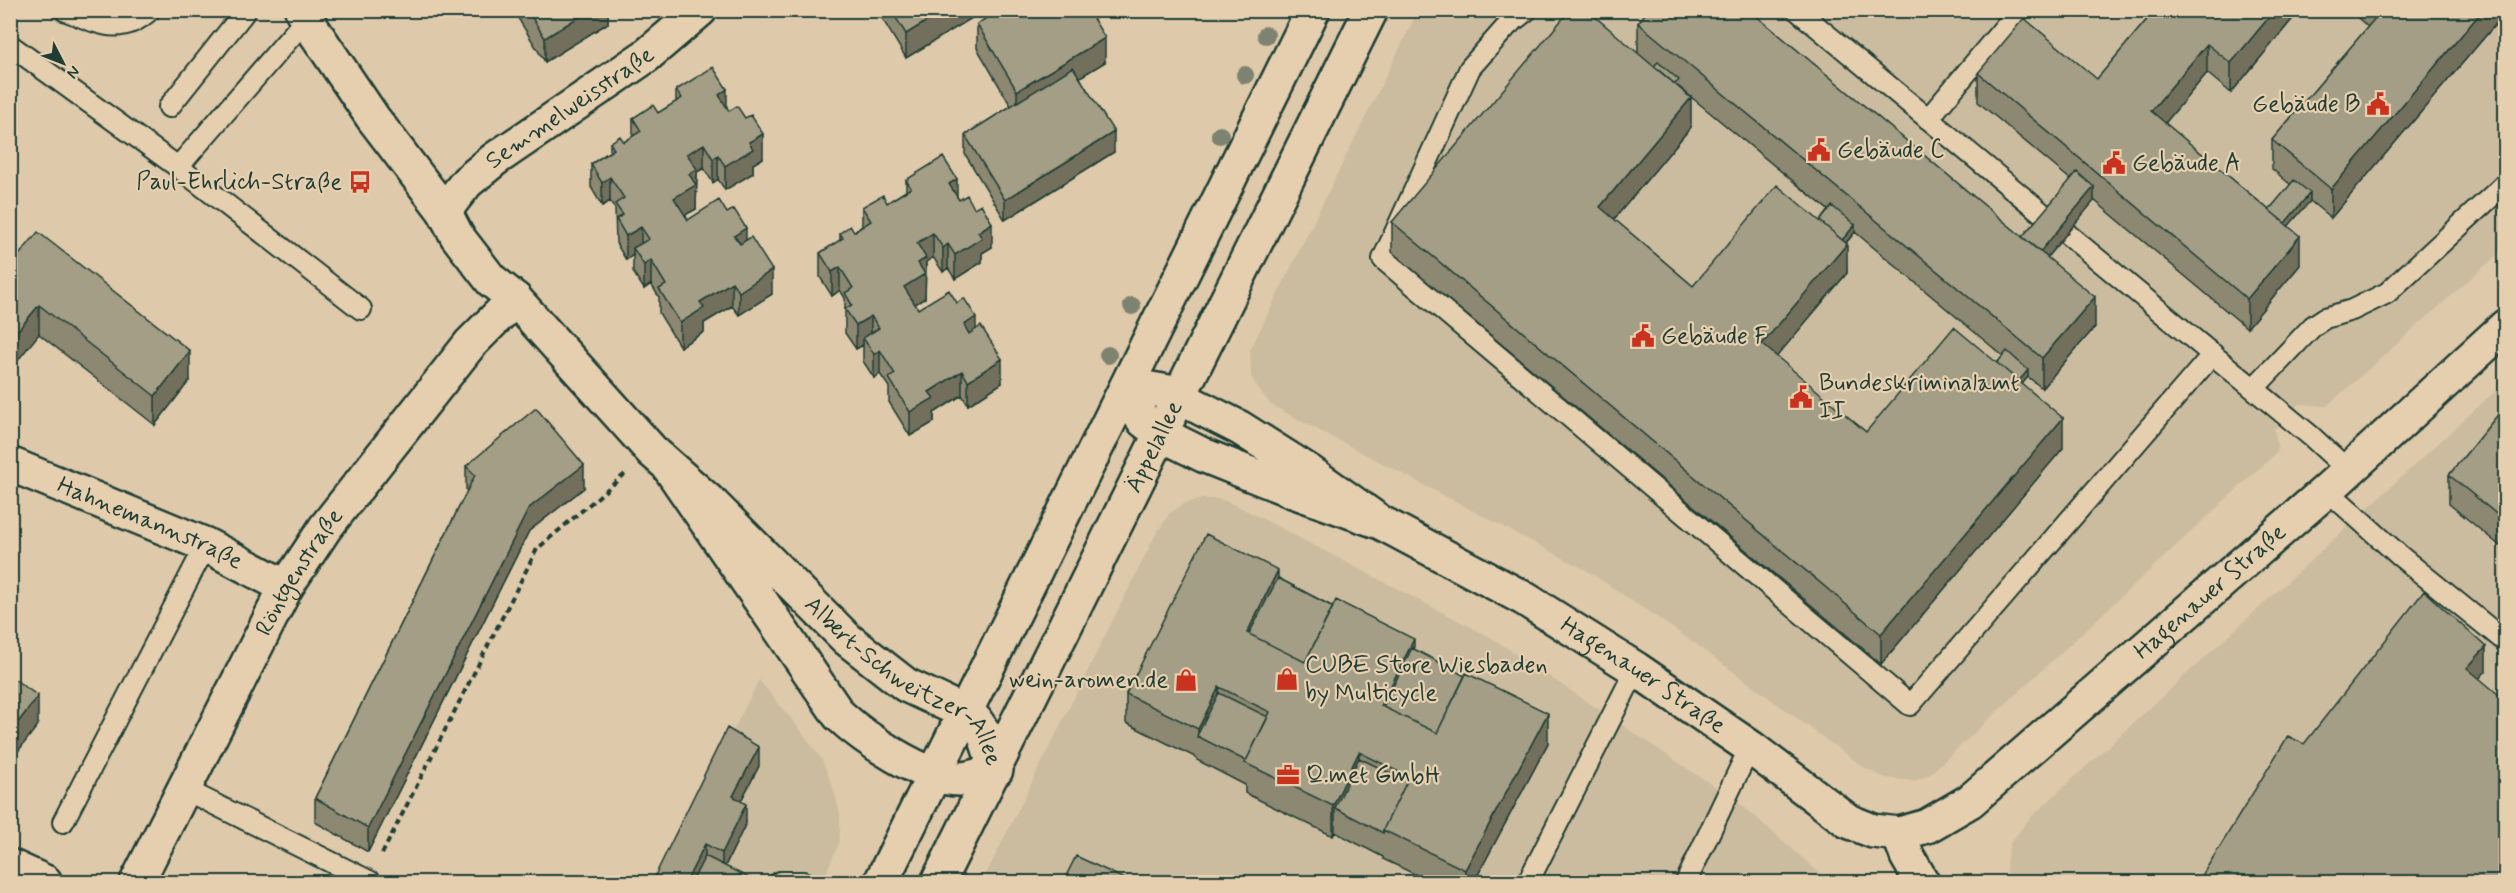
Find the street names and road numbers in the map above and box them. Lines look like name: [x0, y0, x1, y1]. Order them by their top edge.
street label: Semmelweisstraße: [479, 40, 661, 176]
street label: Äppelallee: [1118, 395, 1190, 498]
street label: Hahnemannstraße: [52, 470, 248, 577]
street label: Röntgenstraße: [248, 502, 350, 641]
street label: Hagenauer Straße: [2128, 517, 2293, 667]
street label: Albert-Schweitzer-Allee: [798, 590, 1009, 770]
street label: Hagenauer Straße: [1554, 610, 1732, 741]

